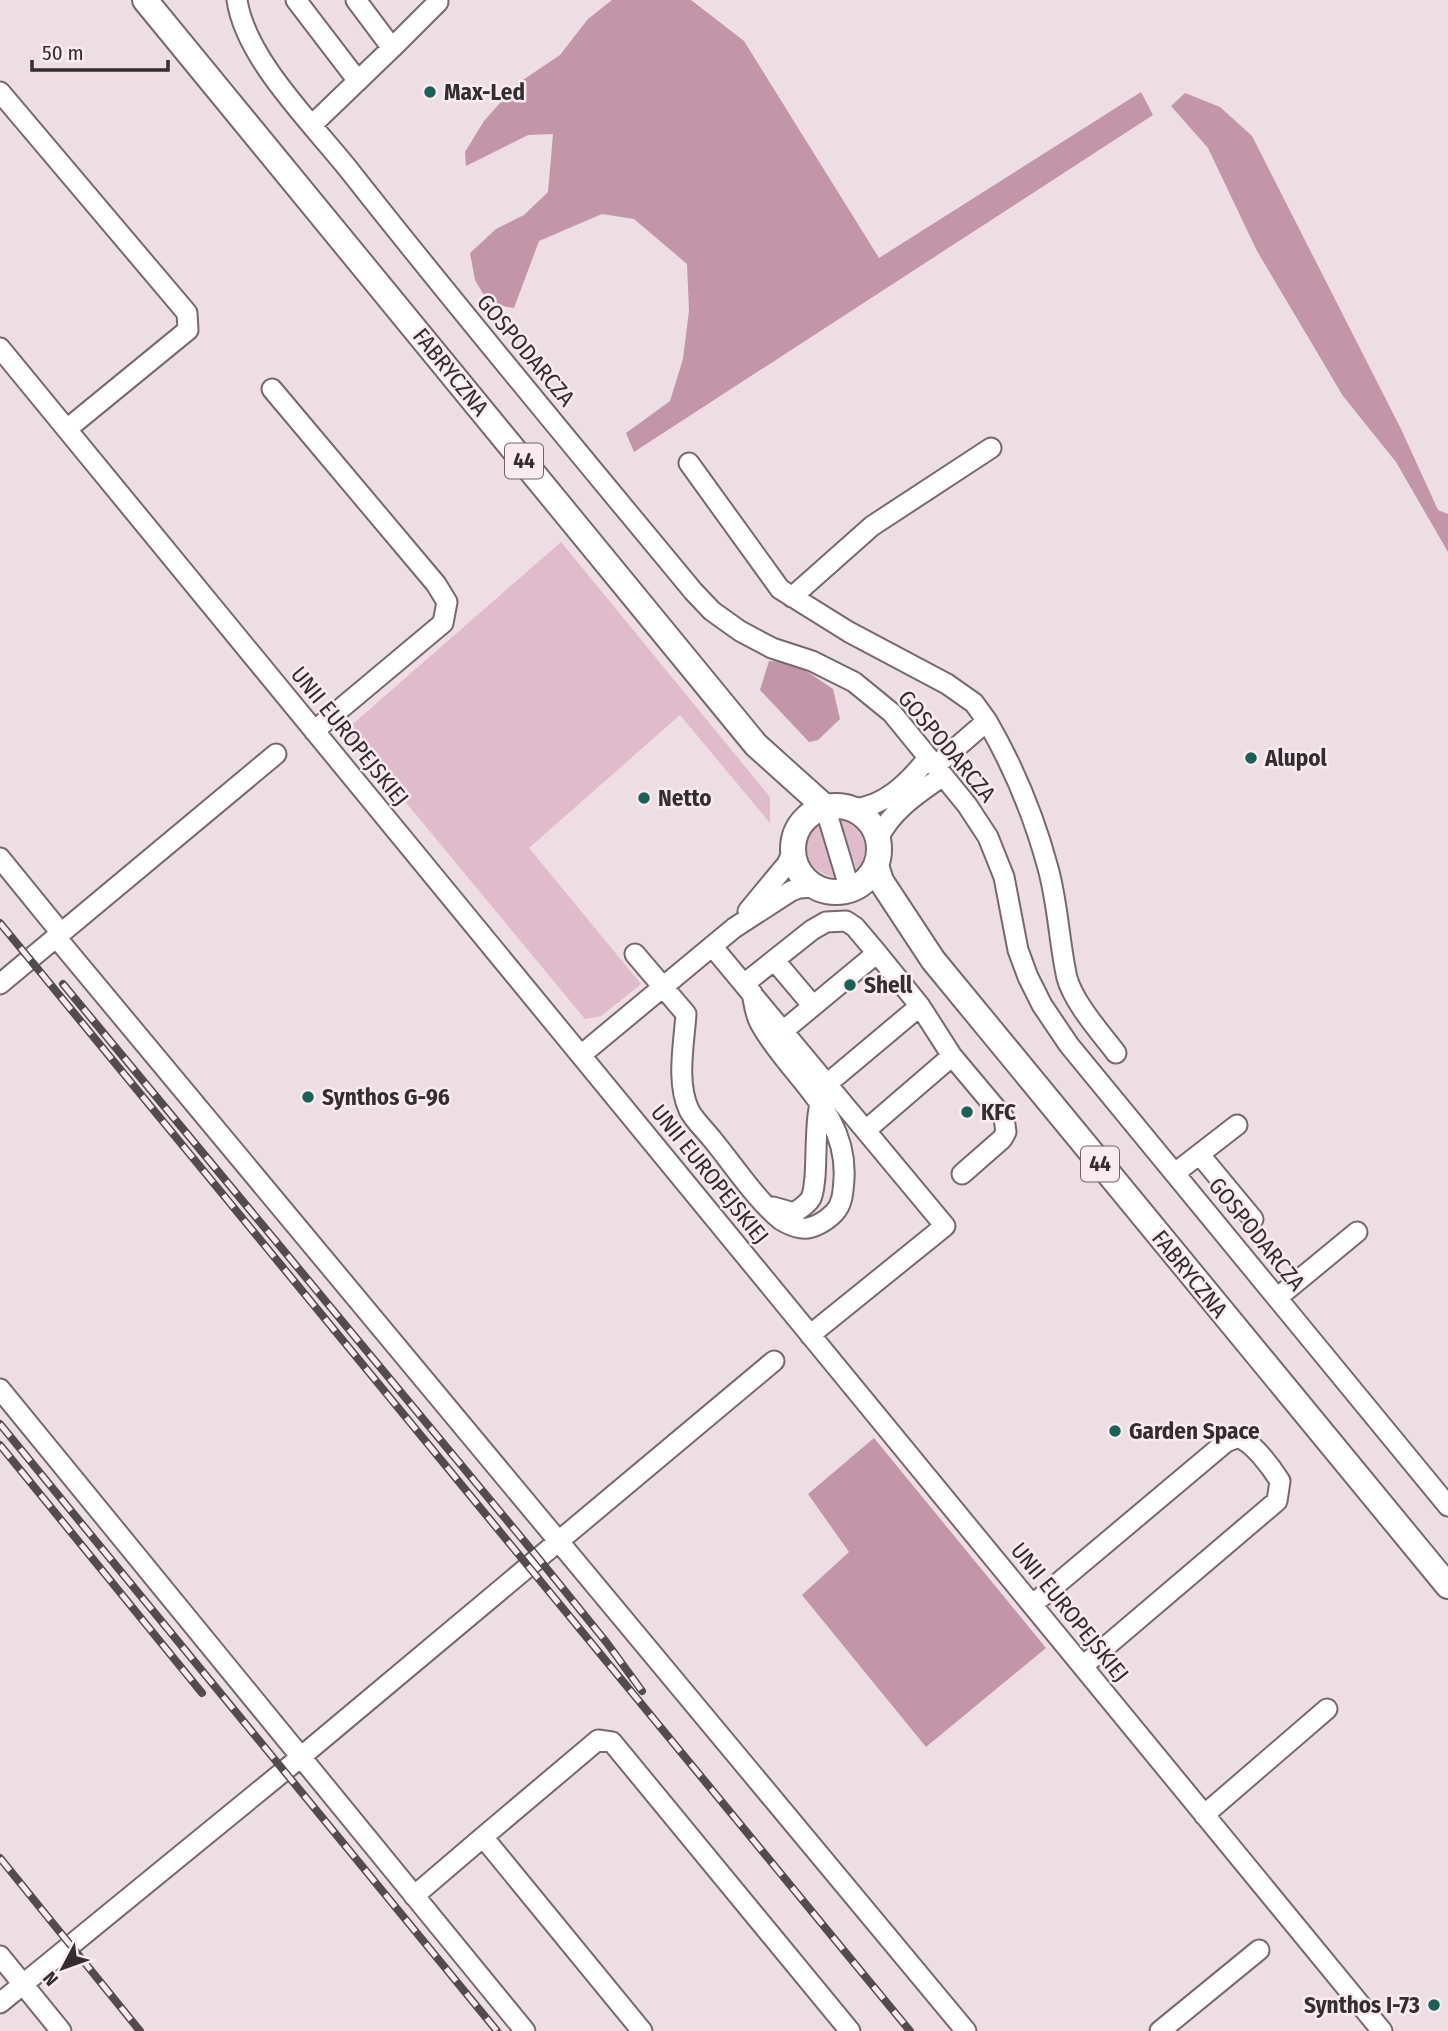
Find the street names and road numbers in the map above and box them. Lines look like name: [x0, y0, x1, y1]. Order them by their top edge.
street label: GOSPODARCZA: [471, 288, 581, 412]
street label: FABRYCZNA: [407, 322, 495, 422]
road number: 44: [505, 444, 543, 478]
street label: UNII EUROPEJSKIEJ: [285, 661, 415, 811]
street label: GOSPODARCZA: [892, 684, 1002, 808]
street label: UNII EUROPEJSKIEJ: [645, 1099, 775, 1249]
road number: 44: [1081, 1146, 1119, 1182]
street label: GOSPODARCZA: [1203, 1172, 1311, 1296]
street label: FABRYCZNA: [1146, 1224, 1234, 1324]
street label: UNII EUROPEJSKIEJ: [1005, 1537, 1135, 1687]

